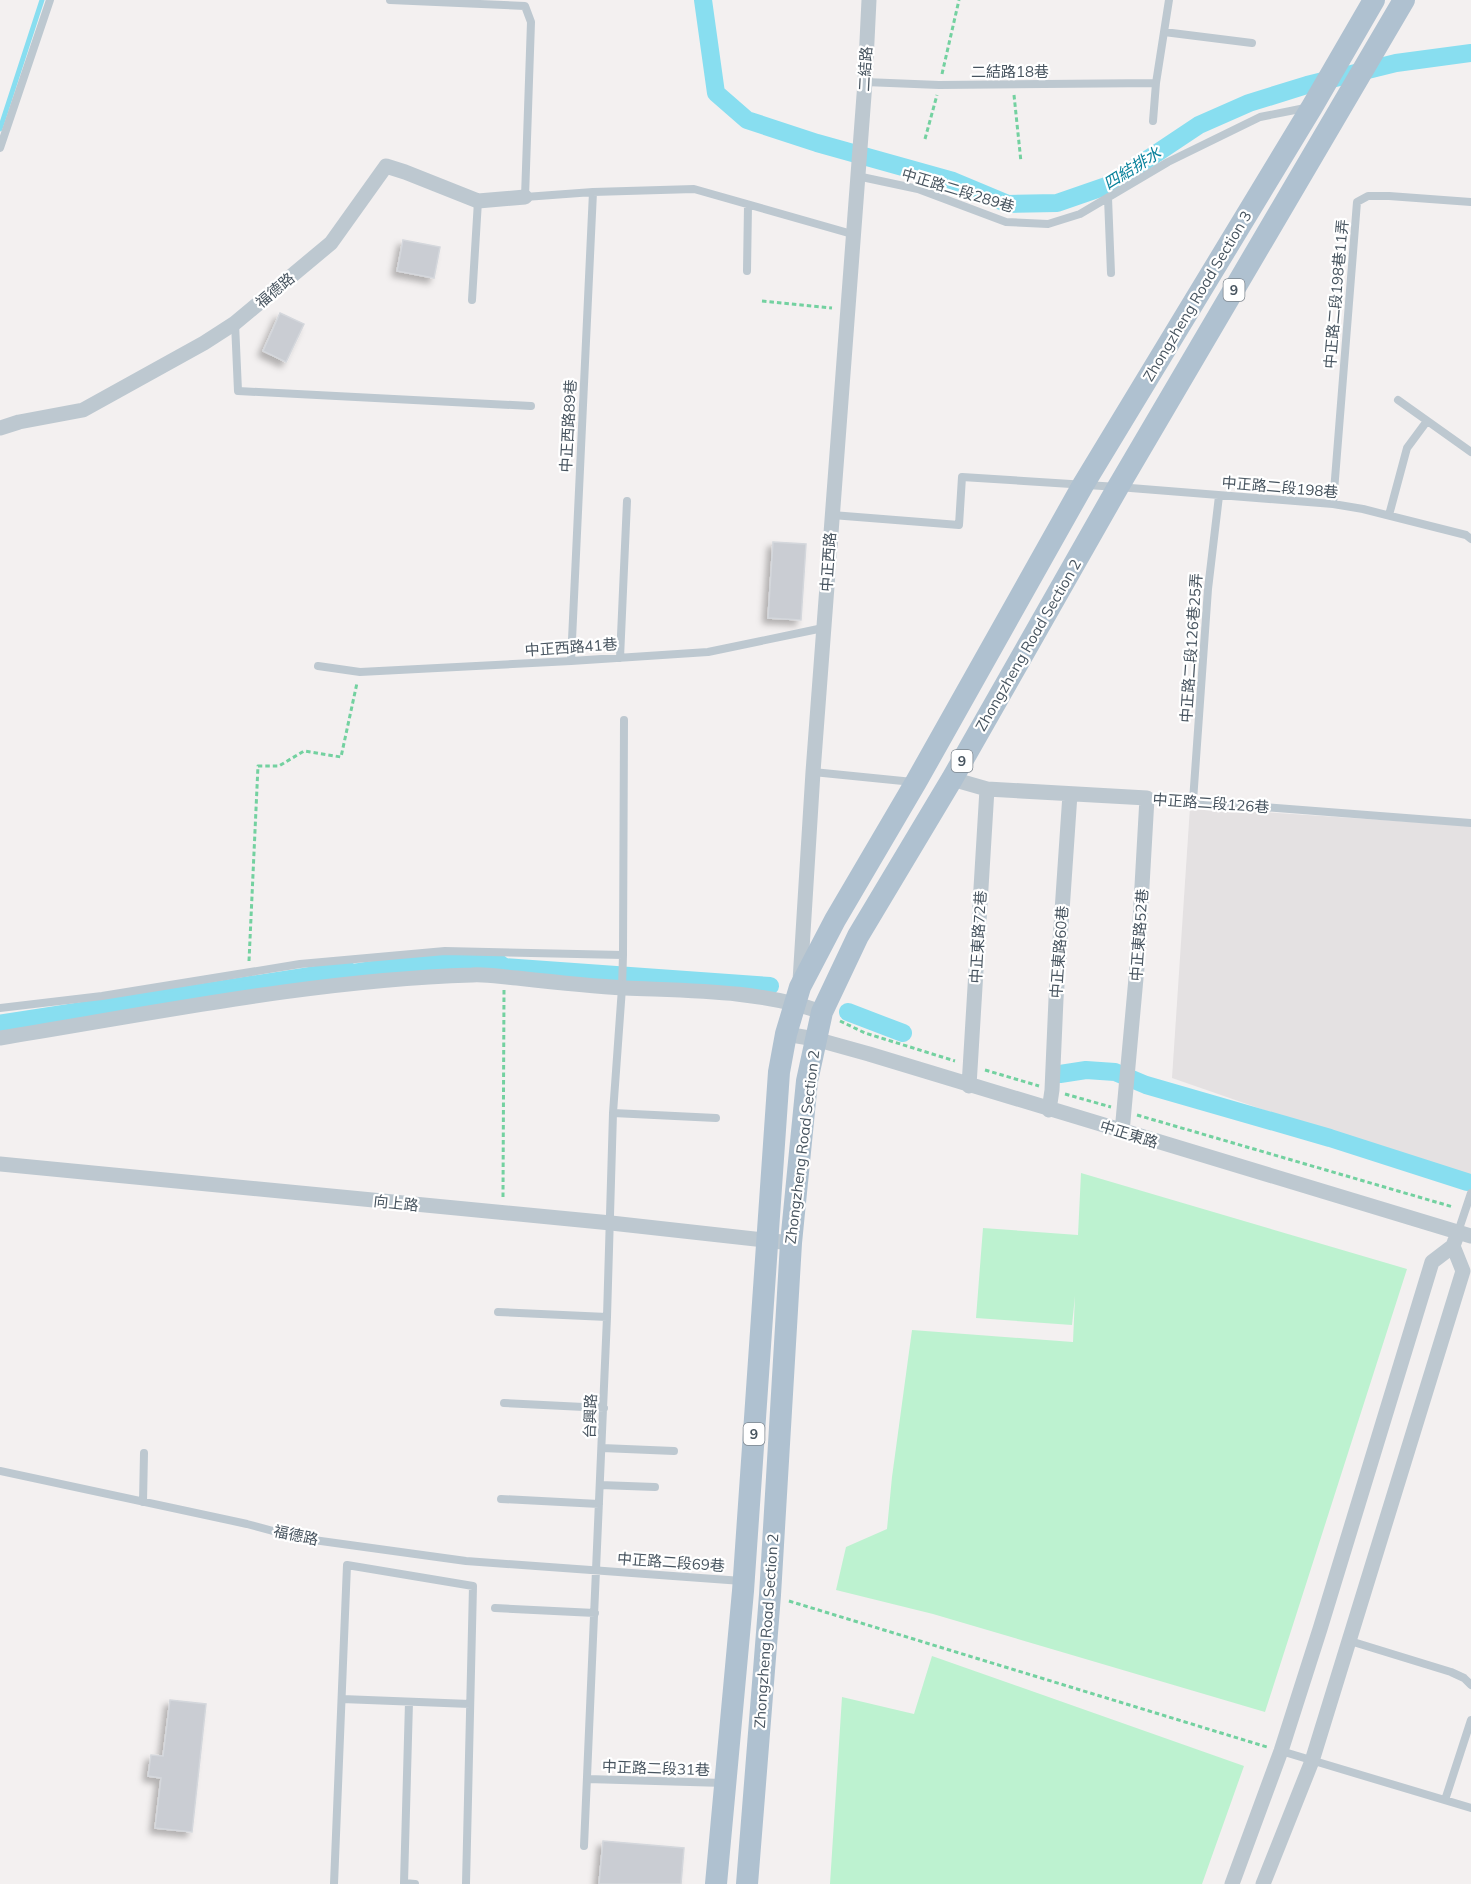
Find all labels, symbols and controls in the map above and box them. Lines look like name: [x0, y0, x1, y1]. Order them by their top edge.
street label: 二結路: [854, 46, 876, 92]
street label: 二結路18巷: [971, 62, 1049, 81]
water label: 四結排水: [1100, 142, 1165, 193]
street label: 中正路二段289巷: [899, 164, 1017, 216]
street label: Zhongzheng Road Section 3: [1139, 207, 1255, 385]
street label: 中正路二段198巷11弄: [1320, 218, 1352, 370]
street label: 福德路: [252, 268, 298, 312]
road number: 9: [1224, 279, 1244, 301]
street label: 中正西路89巷: [556, 379, 580, 473]
street label: 中正路二段198巷: [1221, 472, 1339, 502]
street label: 中正西路: [816, 531, 840, 593]
street label: Zhongzheng Road Section 2: [971, 556, 1085, 734]
street label: 中正路二段126巷25弄: [1176, 573, 1206, 723]
street label: 中正西路41巷: [524, 634, 618, 660]
road number: 9: [952, 750, 972, 772]
street label: 中正路二段126巷: [1152, 789, 1270, 817]
street label: 中正東路52巷: [1126, 888, 1152, 982]
street label: 中正東路72巷: [966, 890, 990, 984]
street label: 中正東路60巷: [1046, 905, 1072, 999]
street label: Zhongzheng Road Section 2: [781, 1049, 823, 1245]
street label: 中正東路: [1098, 1116, 1160, 1152]
street label: 向上路: [373, 1191, 419, 1215]
street label: 台興路: [580, 1393, 600, 1439]
road number: 9: [744, 1423, 764, 1445]
street label: 福德路: [272, 1521, 320, 1549]
street label: Zhongzheng Road Section 2: [750, 1533, 782, 1729]
street label: 中正路二段69巷: [616, 1549, 726, 1575]
street label: 中正路二段31巷: [602, 1757, 710, 1779]

